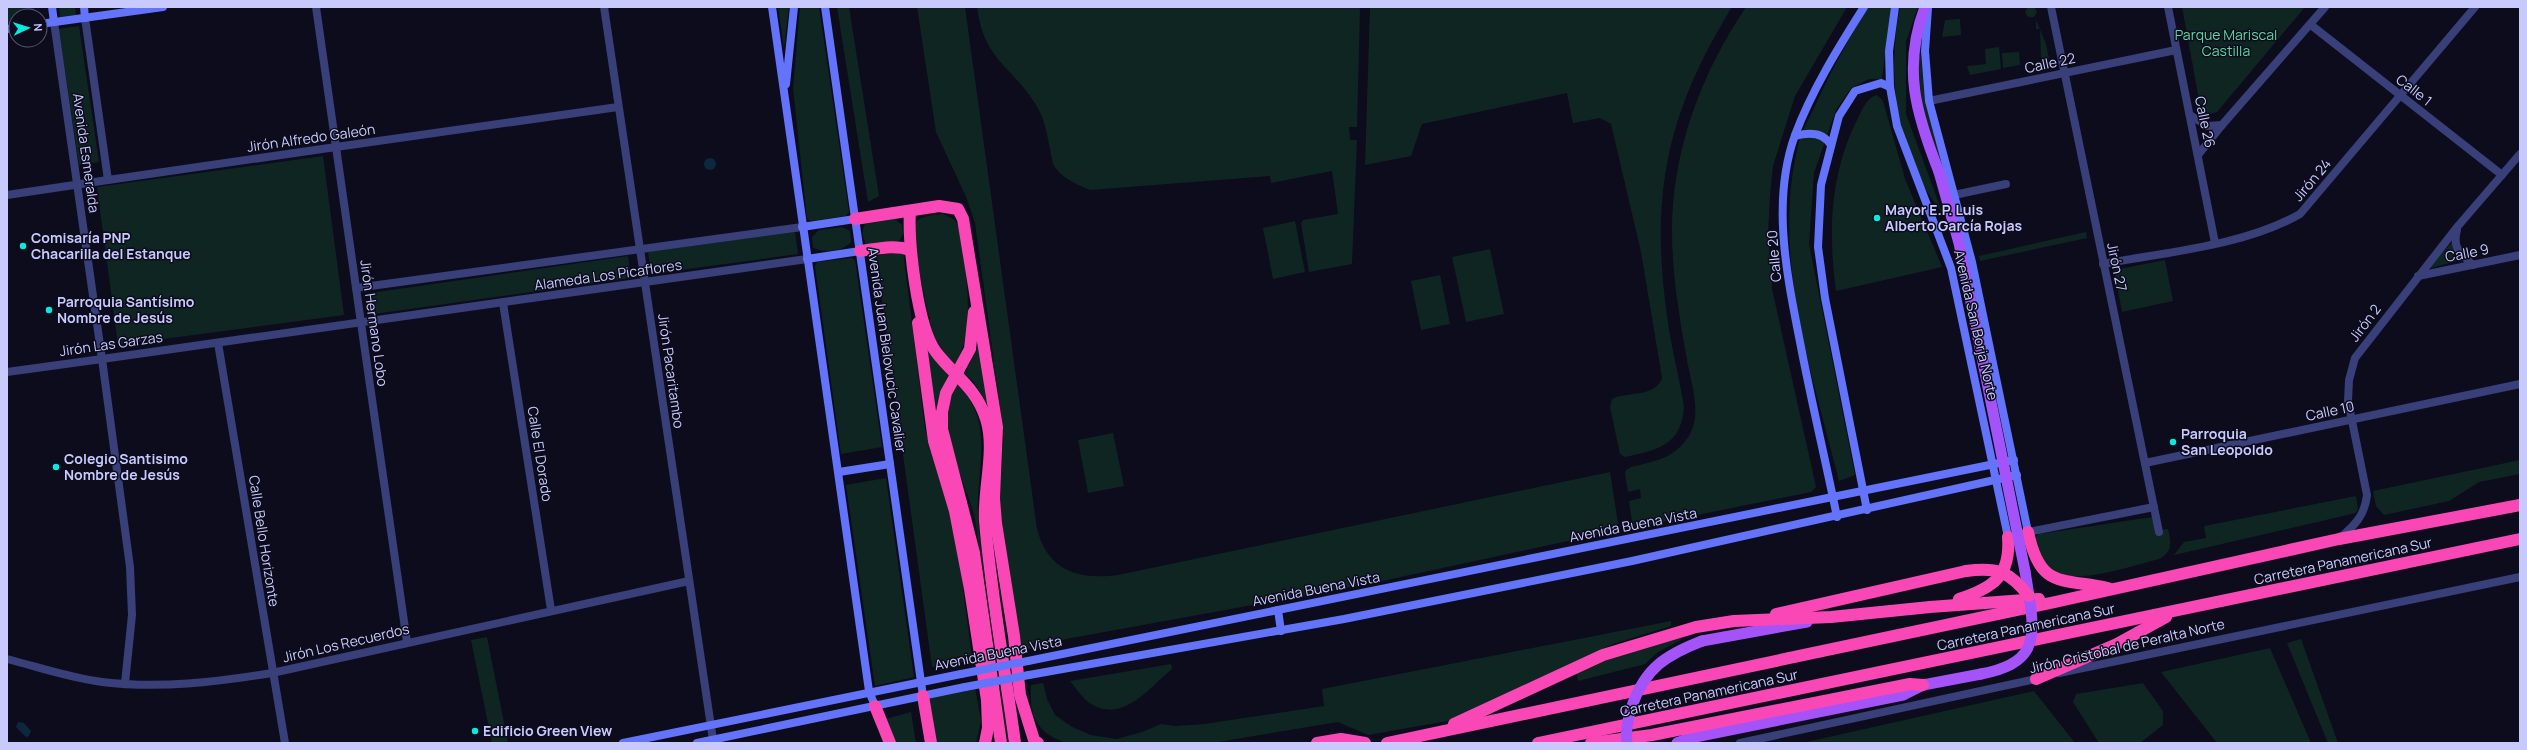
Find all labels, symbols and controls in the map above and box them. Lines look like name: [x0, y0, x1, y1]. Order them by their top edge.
north arrow: [8, 8, 48, 48]
text: N: [31, 23, 46, 32]
park label: Parque Mariscal Castilla: [2175, 25, 2277, 60]
street label: Calle 22: [2023, 48, 2077, 77]
street label: Calle 1: [2392, 70, 2436, 110]
street label: Avenida Esmeralda: [69, 92, 104, 214]
street label: Calle 26: [2191, 94, 2220, 149]
street label: Jirón Alfredo Galeón: [246, 119, 376, 156]
street label: Jirón 24: [2288, 154, 2335, 205]
place label: Mayor E.P. Luis Alberto García Rojas: [1885, 200, 2022, 235]
marker: Mayor E.P. Luis Alberto García Rojas: [1872, 213, 1882, 223]
place label: Comisaría PNP Chacarilla del Estanque: [31, 228, 191, 263]
street label: Calle 20: [1762, 229, 1785, 283]
street label: Calle 9: [2443, 239, 2490, 266]
marker: Comisaría PNP Chacarilla del Estanque: [18, 241, 28, 251]
street label: Jirón 27: [2103, 241, 2132, 293]
street label: Avenida Juan Bielovucic Cavalier: [864, 246, 911, 454]
street label: Avenida San Borja Norte: [1950, 248, 2003, 402]
street label: Alameda Los Picaflores: [533, 255, 683, 294]
street label: Jirón Hermano Lobo: [356, 258, 393, 388]
place label: Parroquia Santísimo Nombre de Jesús: [57, 292, 195, 327]
street label: Jirón 2: [2344, 300, 2385, 345]
marker: Parroquia Santísimo Nombre de Jesús: [44, 305, 54, 315]
street label: Jirón Pacaritambo: [654, 312, 689, 429]
street label: Jirón Las Garzas: [58, 327, 164, 360]
street label: Calle 10: [2304, 396, 2356, 425]
street label: Calle El Dorado: [524, 405, 557, 503]
place label: Parroquia San Leopoldo: [2181, 424, 2273, 459]
marker: Parroquia San Leopoldo: [2168, 437, 2178, 447]
place label: Colegio Santisimo Nombre de Jesús: [64, 449, 188, 484]
marker: Colegio Santisimo Nombre de Jesús: [51, 462, 61, 472]
street label: Calle Bello Horizonte: [245, 474, 284, 608]
street label: Avenida Buena Vista: [1568, 503, 1698, 546]
street label: Carretera Panamericana Sur: [2252, 532, 2434, 589]
street label: Avenida Buena Vista: [1251, 567, 1381, 610]
street label: Carretera Panamericana Sur: [1935, 598, 2117, 655]
street label: Jirón Cristobal de Peralta Norte: [2027, 614, 2226, 677]
street label: Jirón Los Recuerdos: [281, 619, 411, 666]
street label: Avenida Buena Vista: [933, 631, 1063, 674]
street label: Carretera Panamericana Sur: [1618, 664, 1800, 721]
place label: Edificio Green View: [483, 721, 612, 740]
marker: Edificio Green View: [470, 726, 480, 736]

